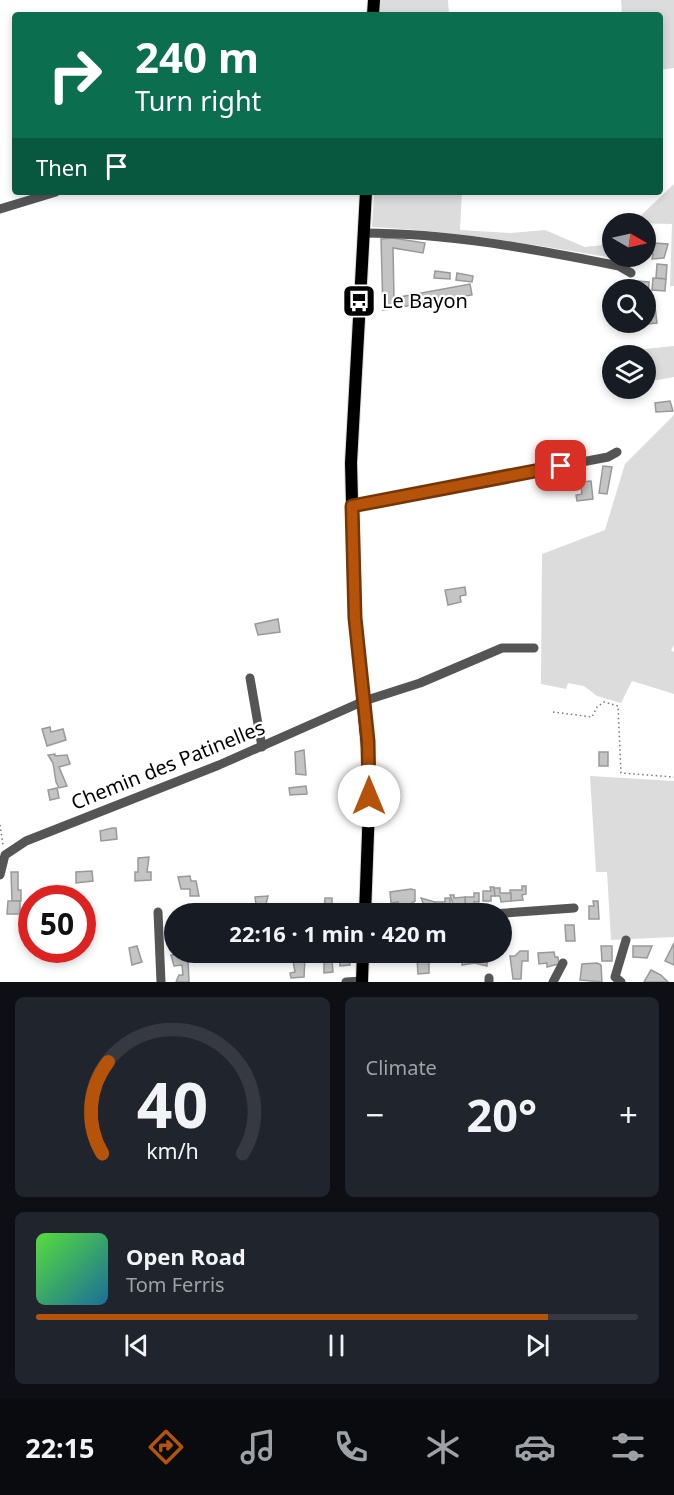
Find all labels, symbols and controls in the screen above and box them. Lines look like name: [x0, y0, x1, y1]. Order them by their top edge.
text: 240 m: [135, 28, 259, 85]
icon: right: [36, 36, 114, 114]
text: Turn right: [135, 82, 261, 119]
icon: arrive: [100, 150, 133, 183]
text: Then: [36, 152, 88, 182]
north arrow: [602, 213, 656, 267]
map controls: [602, 213, 656, 399]
button: search: [602, 279, 656, 333]
bus stop icon: Le Bayon: [341, 283, 377, 319]
place label: Le Bayon: [382, 287, 468, 314]
button: layers: [602, 345, 656, 399]
pin: [535, 440, 586, 491]
icon: arrive: [544, 449, 577, 482]
street label: Chemin des Patinelles: [67, 713, 269, 816]
position arrow: [337, 764, 401, 828]
speed limit sign: 50: [18, 885, 96, 963]
text: 22:16 · 1 min · 420 m: [229, 918, 447, 948]
text: Climate: [366, 1054, 437, 1081]
text: 40: [137, 1061, 208, 1146]
text: 20°: [466, 1084, 537, 1145]
text: −: [366, 1092, 384, 1137]
text: +: [619, 1092, 638, 1137]
text: km/h: [146, 1136, 199, 1165]
text: Open Road: [126, 1241, 246, 1271]
text: Tom Ferris: [126, 1271, 225, 1298]
icon: previous: [120, 1329, 153, 1362]
icon: pause: [320, 1329, 353, 1362]
icon: next: [521, 1329, 554, 1362]
icon: directions: [145, 1426, 187, 1468]
icon: music: [237, 1426, 279, 1468]
icon: phone: [330, 1426, 372, 1468]
icon: climate: [422, 1426, 464, 1468]
icon: car: [514, 1426, 556, 1468]
icon: filters: [607, 1426, 649, 1468]
text: 22:15: [25, 1429, 95, 1466]

